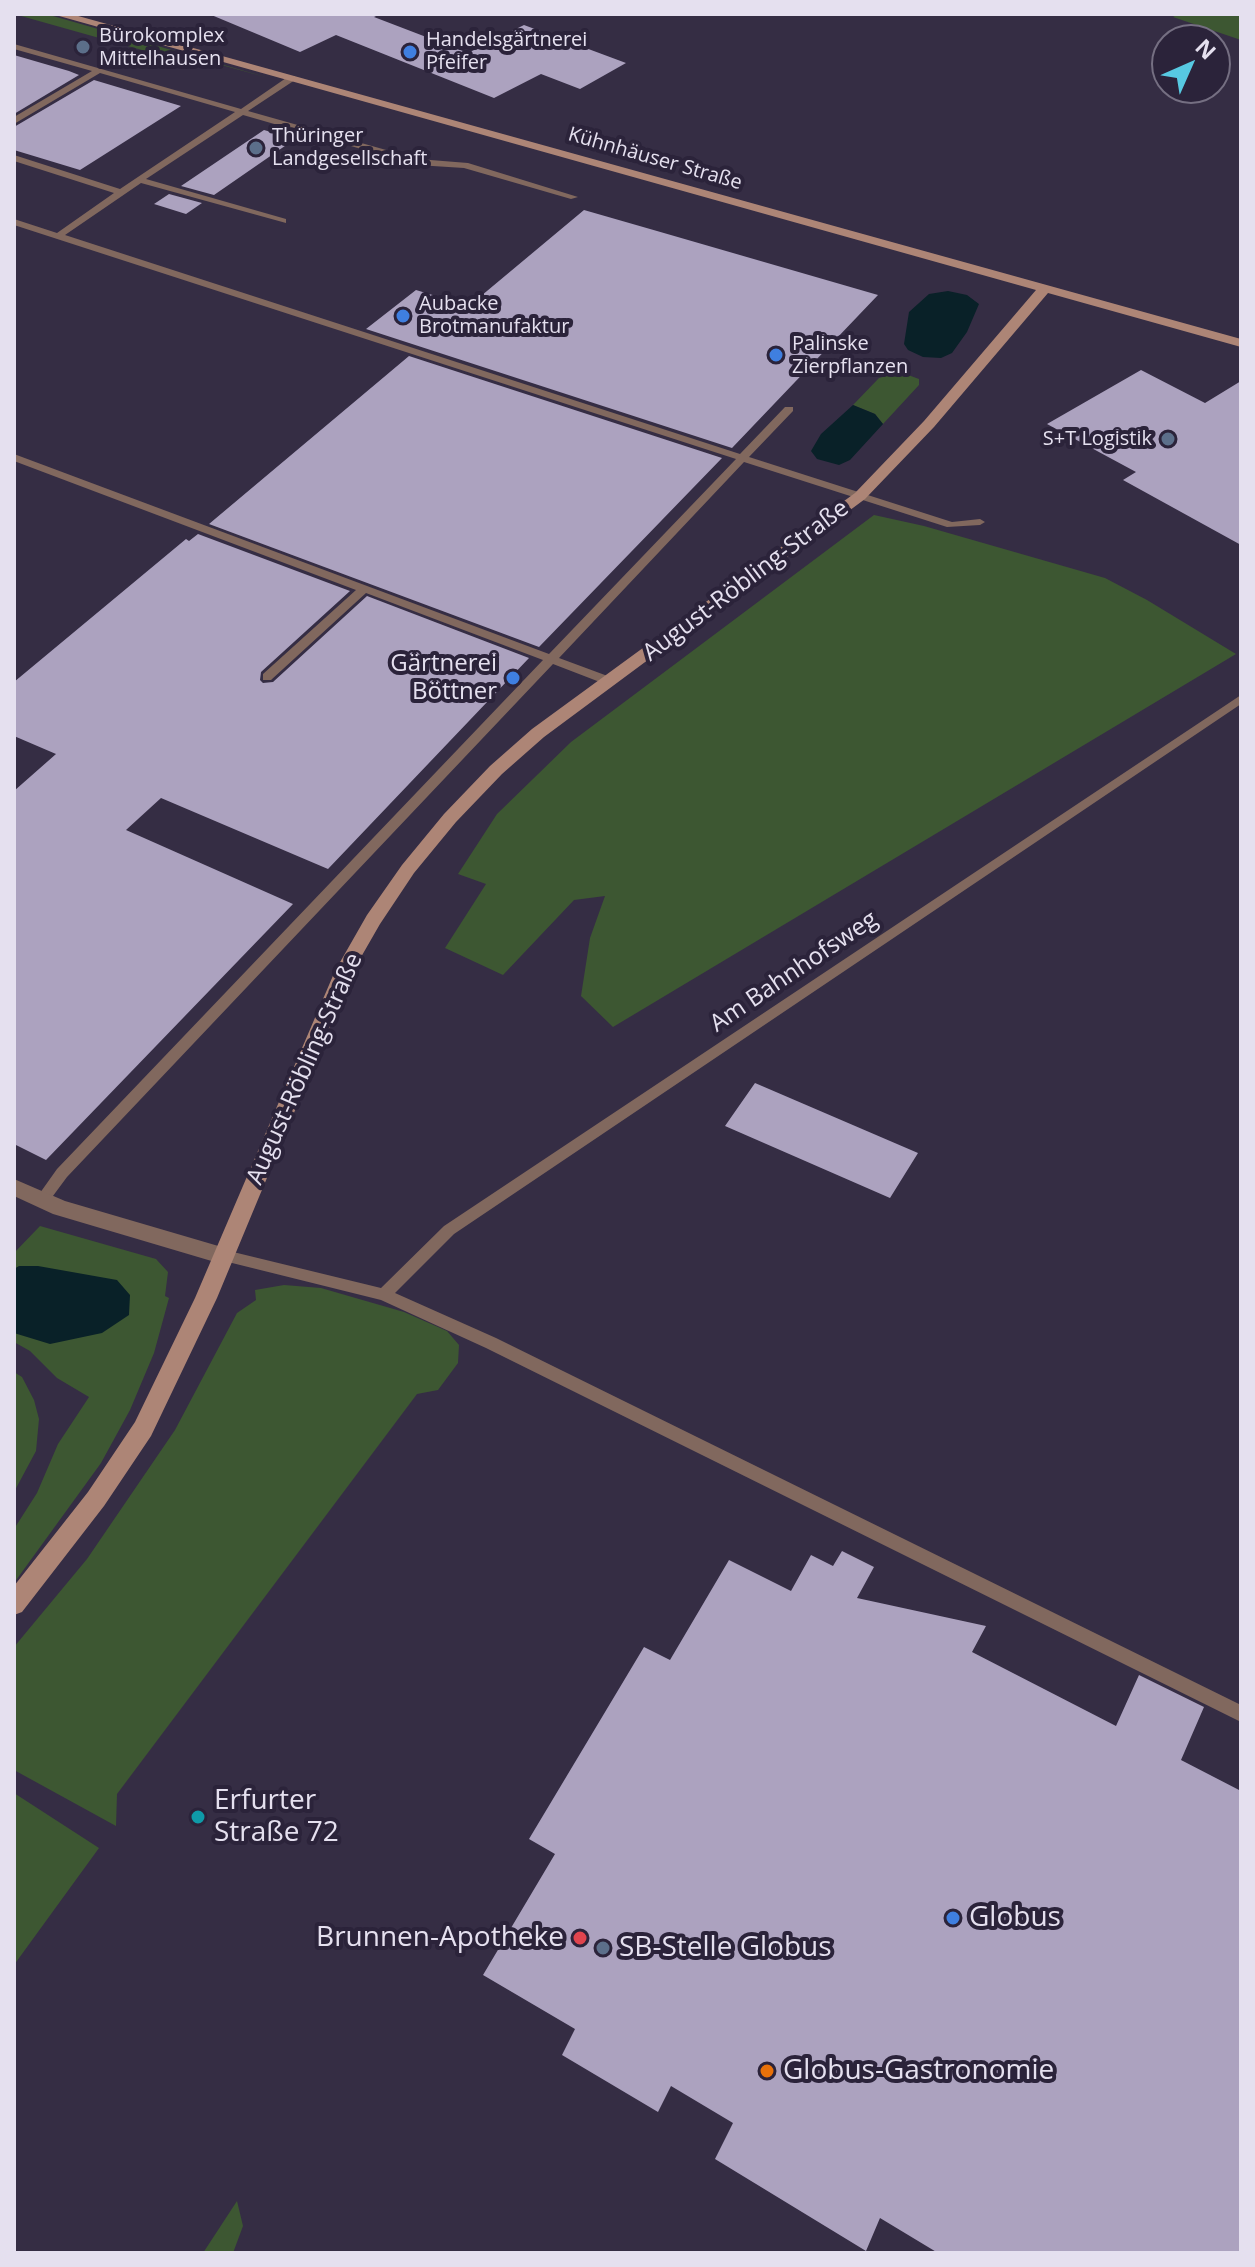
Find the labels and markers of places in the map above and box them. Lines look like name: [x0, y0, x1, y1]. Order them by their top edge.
place label: Bürokomplex Mittelhausen: [99, 24, 224, 71]
place label: Handelsgärtnerei Pfeifer: [426, 28, 587, 75]
marker: Bürokomplex Mittelhausen: [74, 38, 92, 56]
marker: Handelsgärtnerei Pfeifer: [401, 43, 419, 61]
place label: Thüringer Landgesellschaft: [272, 124, 427, 171]
marker: Thüringer Landgesellschaft: [247, 139, 265, 157]
place label: Aubacke Brotmanufaktur: [419, 292, 569, 339]
marker: Aubacke Brotmanufaktur: [394, 307, 412, 325]
place label: Palinske Zierpflanzen: [792, 332, 908, 379]
marker: Palinske Zierpflanzen: [767, 346, 785, 364]
place label: S+T Logistik: [1043, 427, 1152, 451]
marker: S+T Logistik: [1159, 430, 1177, 448]
place label: Gärtnerei Böttner: [390, 650, 497, 706]
marker: Gärtnerei Böttner: [504, 669, 522, 687]
place label: Erfurter Straße 72: [214, 1784, 339, 1850]
marker: Erfurter Straße 72: [189, 1808, 207, 1826]
place label: Globus: [969, 1901, 1061, 1935]
marker: Globus: [944, 1909, 962, 1927]
place label: Brunnen-Apotheke: [316, 1921, 564, 1955]
marker: Brunnen-Apotheke: [571, 1929, 589, 1947]
place label: SB-Stelle Globus: [619, 1931, 832, 1965]
marker: SB-Stelle Globus: [594, 1939, 612, 1957]
place label: Globus-Gastronomie: [783, 2054, 1054, 2088]
marker: Globus-Gastronomie: [758, 2062, 776, 2080]

